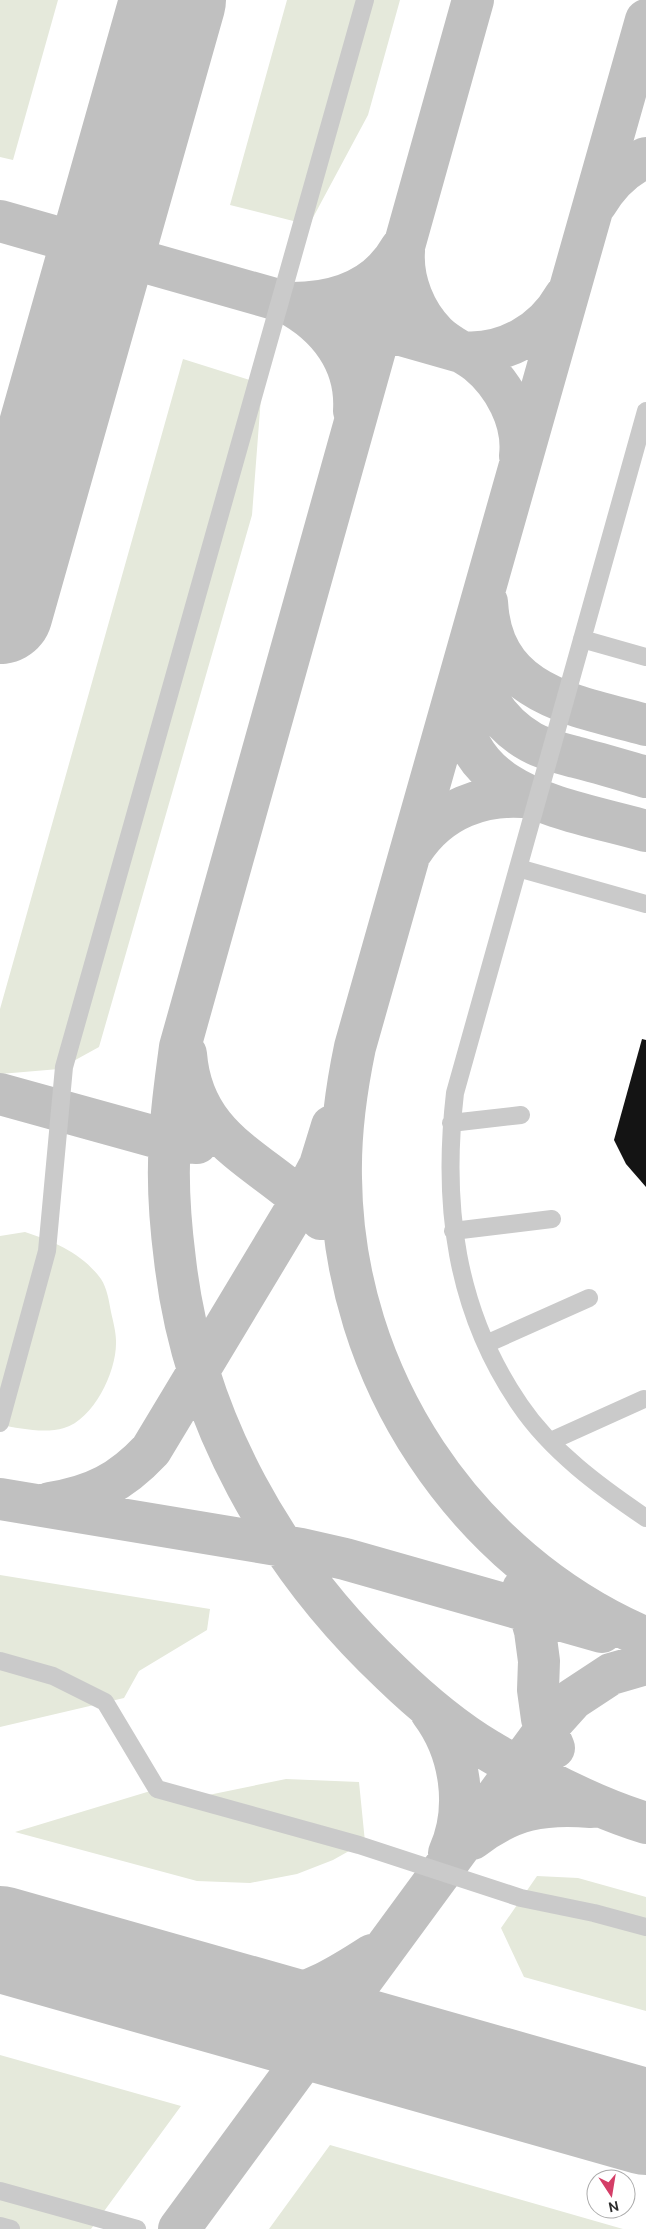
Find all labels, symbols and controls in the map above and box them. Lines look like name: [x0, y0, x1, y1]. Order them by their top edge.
north arrow: [586, 2169, 636, 2219]
text: N: [607, 2198, 620, 2216]

